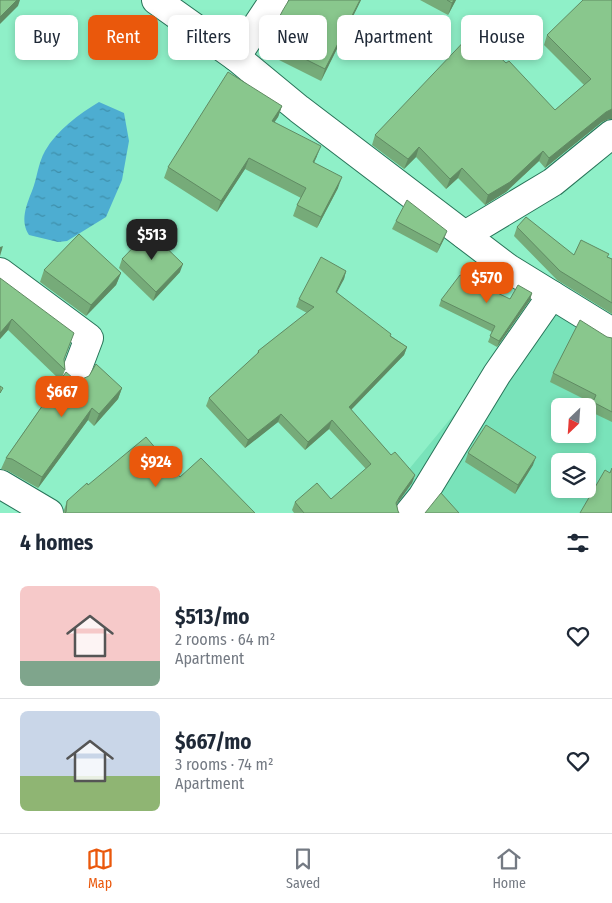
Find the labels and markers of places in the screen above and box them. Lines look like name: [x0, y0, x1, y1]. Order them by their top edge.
pin: $513: [122, 218, 182, 261]
pin: $570: [457, 262, 517, 304]
pin: $667: [32, 376, 92, 418]
pin: $924: [126, 446, 186, 488]

